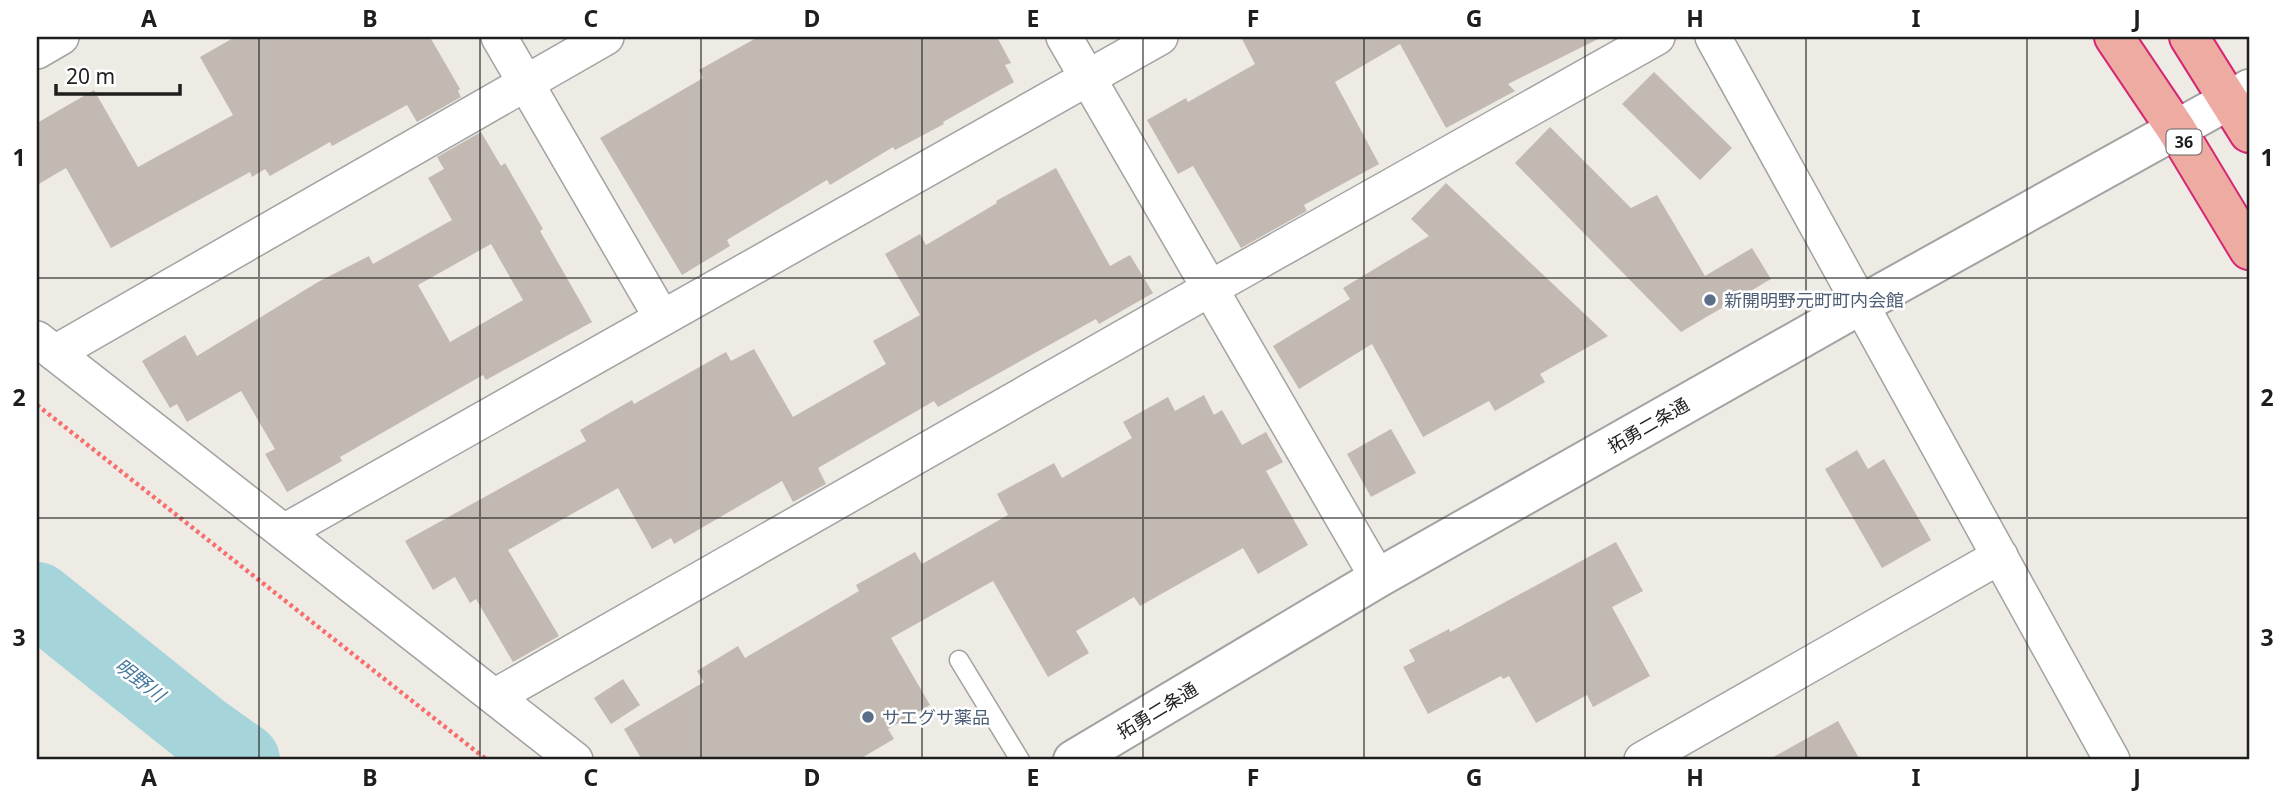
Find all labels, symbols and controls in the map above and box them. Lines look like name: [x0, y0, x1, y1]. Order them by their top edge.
text: A: [141, 2, 157, 34]
text: B: [362, 2, 378, 34]
text: C: [584, 2, 599, 34]
text: D: [804, 2, 820, 34]
text: E: [1027, 2, 1039, 34]
text: F: [1247, 2, 1259, 34]
text: G: [1466, 2, 1482, 34]
text: H: [1686, 2, 1704, 34]
text: I: [1912, 2, 1921, 34]
text: J: [2131, 2, 2141, 34]
scale bar: [56, 52, 180, 96]
text: 20 m: [66, 62, 115, 90]
road number: 36: [2166, 130, 2202, 154]
text: 1: [12, 141, 26, 173]
text: 1: [2260, 141, 2274, 173]
place label: 新開明野元町町内会館: [1724, 288, 1904, 312]
marker: 新開明野元町町内会館: [1702, 292, 1718, 308]
text: 2: [12, 381, 26, 413]
text: 2: [2260, 381, 2274, 413]
street label: 拓勇二条通: [1603, 392, 1693, 458]
text: 3: [12, 621, 26, 653]
text: 3: [2260, 621, 2274, 653]
water label: 明野川: [110, 652, 172, 709]
street label: 拓勇二条通: [1112, 677, 1202, 743]
place label: サエグサ薬品: [882, 705, 990, 729]
marker: サエグサ薬品: [860, 709, 876, 725]
text: A: [141, 761, 157, 793]
text: B: [362, 761, 378, 793]
text: C: [584, 761, 599, 793]
text: D: [804, 761, 820, 793]
text: E: [1027, 761, 1039, 793]
text: F: [1247, 761, 1259, 793]
text: G: [1466, 761, 1482, 793]
text: H: [1686, 761, 1704, 793]
text: I: [1912, 761, 1921, 793]
text: J: [2131, 761, 2141, 793]

